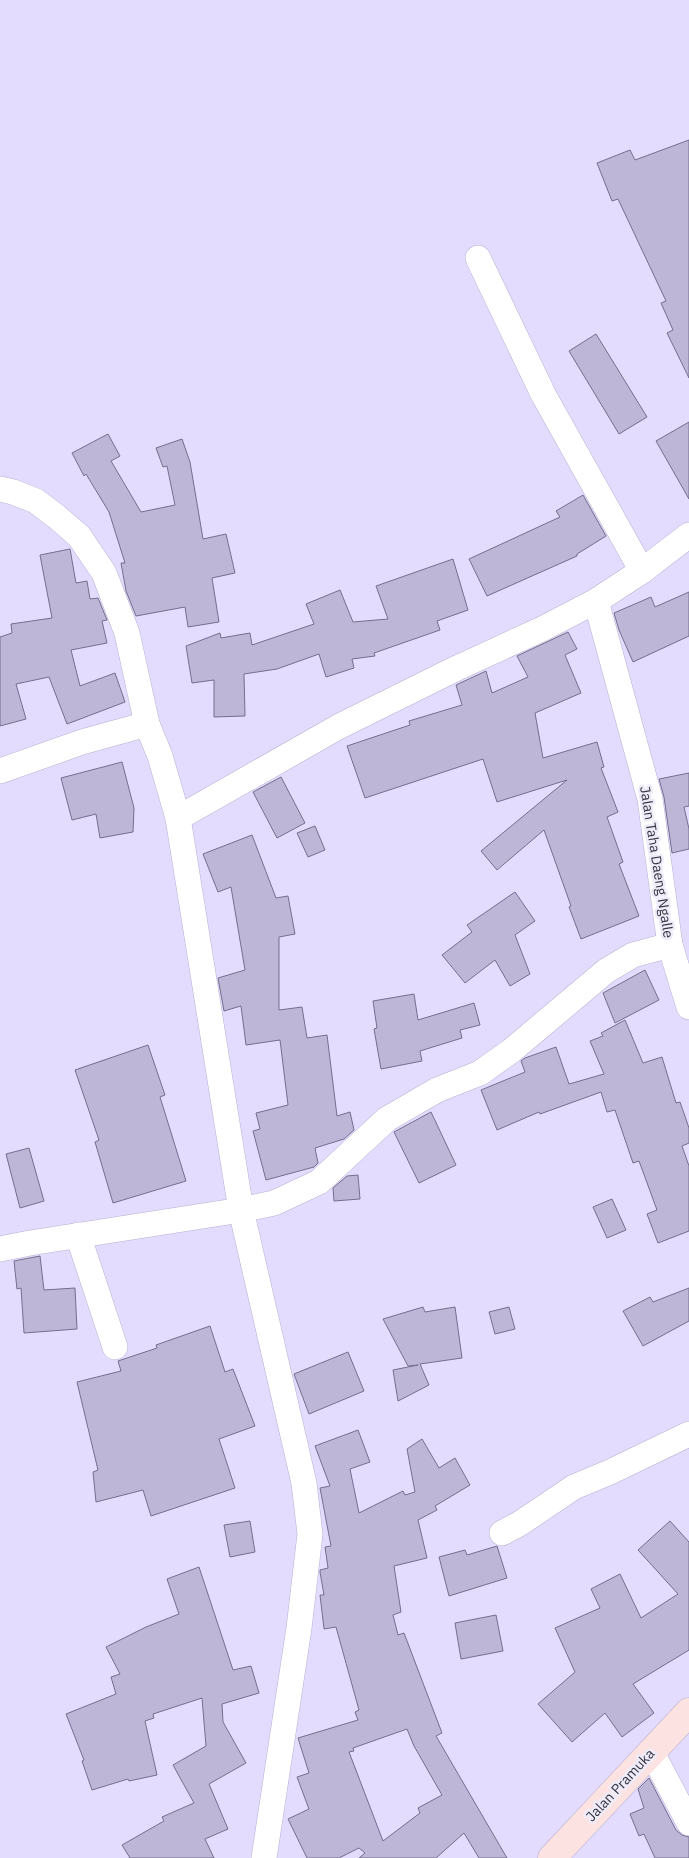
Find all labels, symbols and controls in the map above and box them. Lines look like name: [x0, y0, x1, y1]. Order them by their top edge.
street label: Jalan Taha Daeng Ngalle: [636, 785, 678, 940]
street label: Jalan Pramuka: [582, 1744, 659, 1825]

